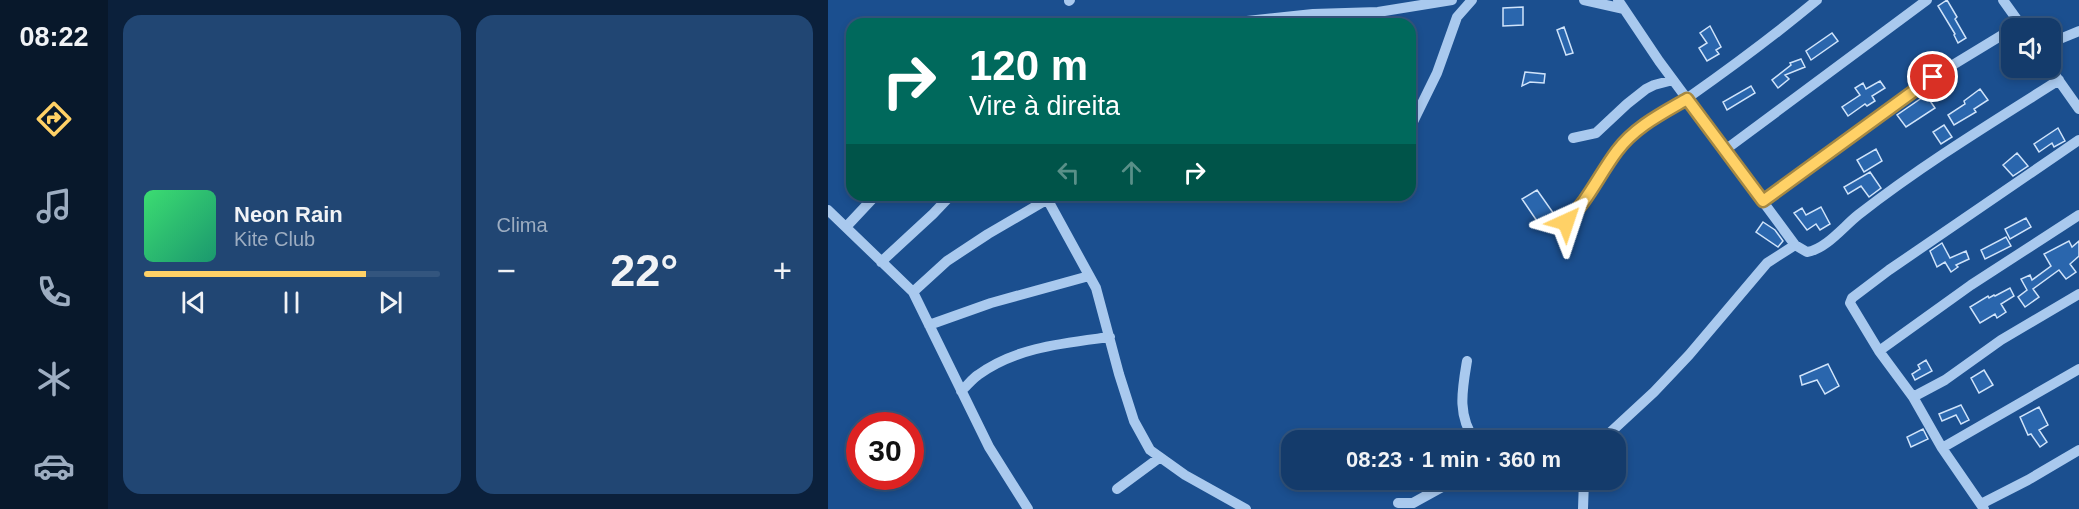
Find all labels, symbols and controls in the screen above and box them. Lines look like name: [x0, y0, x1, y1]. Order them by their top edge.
map controls: [2001, 18, 2061, 78]
button: sound: [2001, 18, 2061, 78]
text: 08:22: [19, 22, 89, 52]
icon: right: [870, 42, 948, 120]
text: 120 m: [969, 42, 1088, 89]
pin: [1907, 51, 1958, 102]
icon: arrive: [1916, 60, 1949, 93]
text: Vire à direita: [969, 91, 1120, 121]
icon: directions: [33, 98, 75, 140]
icon: left: [1052, 156, 1085, 189]
icon: ahead: [1115, 156, 1148, 189]
icon: right: [1178, 156, 1211, 189]
icon: music: [33, 185, 75, 227]
position arrow: [1534, 190, 1598, 254]
text: Neon Rain: [234, 202, 343, 227]
text: Clima: [497, 214, 548, 236]
text: Kite Club: [234, 228, 315, 250]
text: 22°: [610, 245, 678, 296]
text: −: [497, 252, 516, 289]
text: +: [773, 252, 792, 289]
icon: phone: [33, 271, 75, 313]
icon: previous: [177, 286, 210, 319]
icon: pause: [275, 286, 308, 319]
icon: next: [374, 286, 407, 319]
icon: climate: [33, 358, 75, 400]
speed limit sign: 30: [846, 412, 924, 490]
icon: car: [33, 445, 75, 487]
text: 08:23 · 1 min · 360 m: [1346, 447, 1561, 472]

